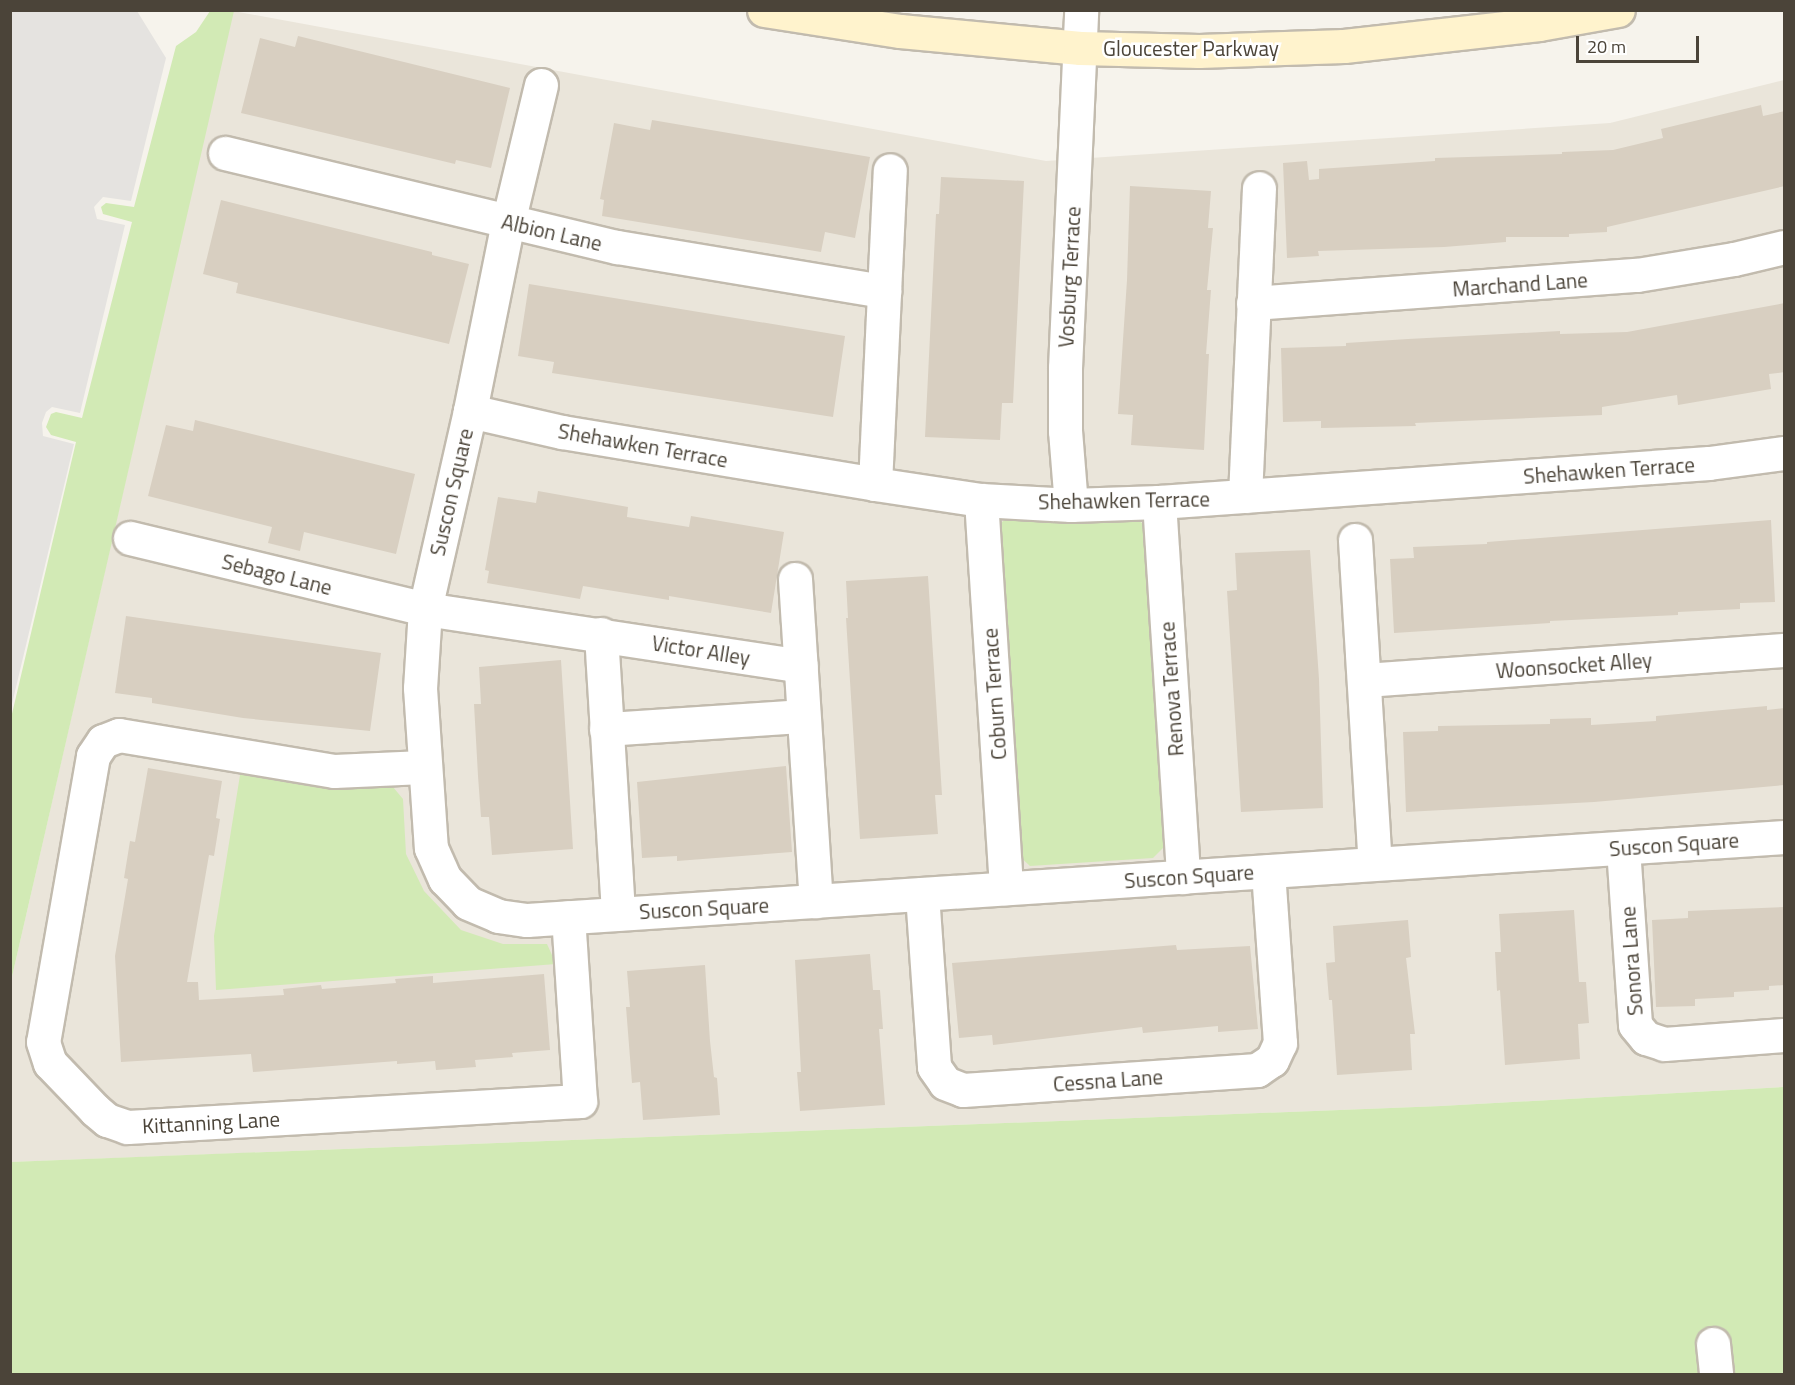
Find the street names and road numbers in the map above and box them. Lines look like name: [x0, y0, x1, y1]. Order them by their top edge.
street label: Gloucester Parkway: [1103, 35, 1279, 61]
street label: Vosburg Terrace: [1053, 206, 1085, 348]
street label: Albion Lane: [499, 208, 605, 256]
street label: Marchand Lane: [1451, 267, 1589, 301]
street label: Shehawken Terrace: [556, 418, 730, 472]
street label: Suscon Square: [424, 426, 478, 558]
street label: Shehawken Terrace: [1522, 451, 1696, 489]
street label: Shehawken Terrace: [1038, 486, 1210, 514]
street label: Sebago Lane: [219, 548, 335, 600]
street label: Renova Terrace: [1154, 621, 1188, 757]
street label: Coburn Terrace: [977, 627, 1011, 761]
street label: Victor Alley: [650, 630, 752, 670]
street label: Woonsocket Alley: [1495, 647, 1653, 683]
street label: Suscon Square: [1608, 827, 1740, 861]
street label: Suscon Square: [1123, 859, 1255, 893]
street label: Suscon Square: [638, 892, 770, 924]
street label: Sonora Lane: [1615, 905, 1647, 1017]
street label: Cessna Lane: [1052, 1064, 1164, 1096]
street label: Kittanning Lane: [141, 1106, 281, 1138]

